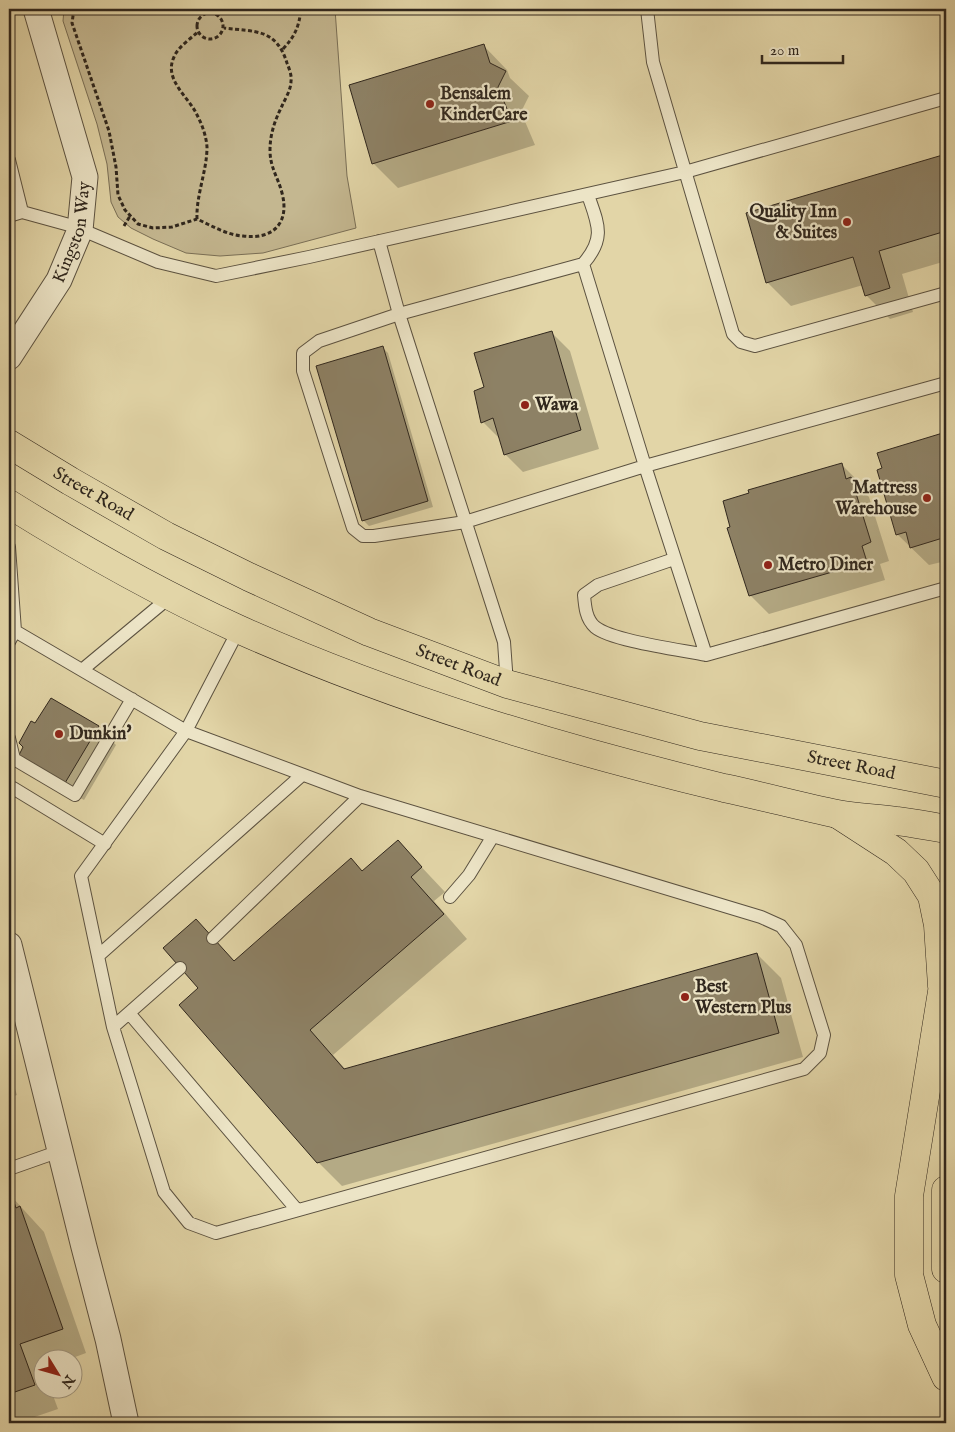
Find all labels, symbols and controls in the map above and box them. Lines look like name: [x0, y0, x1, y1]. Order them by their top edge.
scale bar: [762, 32, 844, 64]
text: 20 m: [770, 41, 800, 60]
place label: Bensalem KinderCare: [440, 83, 528, 127]
marker: Bensalem KinderCare: [424, 98, 436, 110]
street label: Kingston Way: [47, 180, 96, 287]
place label: Quality Inn & Suites: [750, 201, 838, 245]
marker: Quality Inn & Suites: [841, 216, 853, 228]
place label: Wawa: [534, 394, 579, 417]
marker: Wawa: [519, 399, 531, 411]
street label: Street Road: [49, 462, 138, 527]
place label: Mattress Warehouse: [834, 477, 918, 521]
marker: Mattress Warehouse: [921, 492, 933, 504]
place label: Metro Diner: [778, 554, 874, 577]
marker: Metro Diner: [762, 559, 774, 571]
street label: Street Road: [412, 639, 505, 692]
place label: Dunkin': [69, 723, 131, 746]
marker: Dunkin': [53, 728, 65, 740]
street label: Street Road: [805, 746, 898, 785]
place label: Best Western Plus: [694, 976, 792, 1020]
marker: Best Western Plus: [679, 991, 691, 1003]
north arrow: [32, 1350, 82, 1400]
text: N: [57, 1370, 79, 1391]

